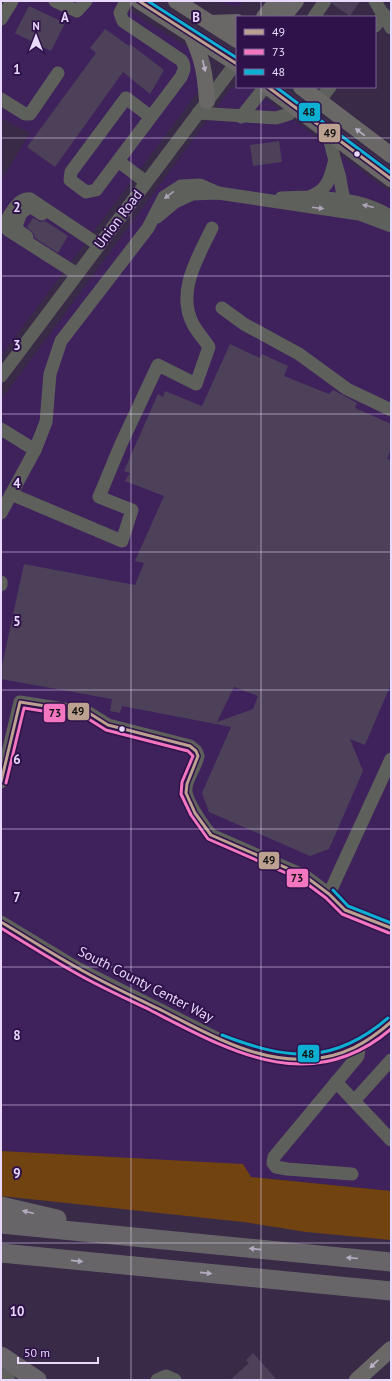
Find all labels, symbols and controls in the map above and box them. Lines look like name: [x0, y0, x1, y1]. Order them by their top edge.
text: A: [61, 9, 69, 26]
text: B: [192, 9, 200, 26]
north arrow: [16, 16, 56, 56]
legend: [236, 16, 376, 88]
text: N: [32, 19, 40, 33]
text: 49: [272, 24, 285, 39]
text: 73: [272, 44, 285, 59]
one-way arrow: [201, 60, 207, 73]
text: 1: [13, 61, 21, 78]
text: 48: [272, 64, 285, 79]
line badge: 48: [298, 102, 321, 122]
text: 48: [303, 105, 315, 119]
line badge: 49: [318, 123, 341, 143]
text: 49: [324, 126, 336, 140]
one-way arrow: [354, 127, 365, 136]
unlabelled marker: [352, 149, 362, 159]
street label: Union Road: [90, 186, 146, 252]
one-way arrow: [164, 190, 175, 199]
text: 2: [13, 199, 21, 216]
one-way arrow: [362, 203, 375, 209]
one-way arrow: [311, 205, 324, 212]
text: 3: [13, 337, 21, 354]
text: 4: [13, 475, 21, 492]
text: 5: [13, 613, 21, 630]
line badge: 49: [67, 702, 90, 721]
line badge: 73: [43, 703, 66, 723]
text: 49: [72, 704, 84, 718]
text: 73: [49, 706, 61, 720]
unlabelled marker: [117, 724, 127, 734]
text: 6: [13, 751, 21, 768]
line badge: 49: [258, 851, 280, 870]
text: 49: [263, 853, 275, 867]
line badge: 73: [286, 868, 309, 888]
text: 73: [291, 871, 303, 885]
text: 7: [13, 889, 21, 906]
street label: South County Center Way: [75, 942, 217, 1026]
text: 8: [13, 1027, 21, 1044]
line badge: 48: [297, 1044, 320, 1063]
text: 48: [302, 1047, 314, 1061]
text: 9: [13, 1165, 21, 1182]
one-way arrow: [22, 1209, 34, 1215]
one-way arrow: [249, 1245, 261, 1252]
one-way arrow: [346, 1255, 358, 1262]
one-way arrow: [71, 1258, 83, 1264]
one-way arrow: [200, 1270, 212, 1277]
text: 10: [10, 1303, 24, 1320]
scale bar: [18, 1339, 98, 1365]
text: 50 m: [24, 1345, 50, 1360]
one-way arrow: [369, 1359, 379, 1369]

